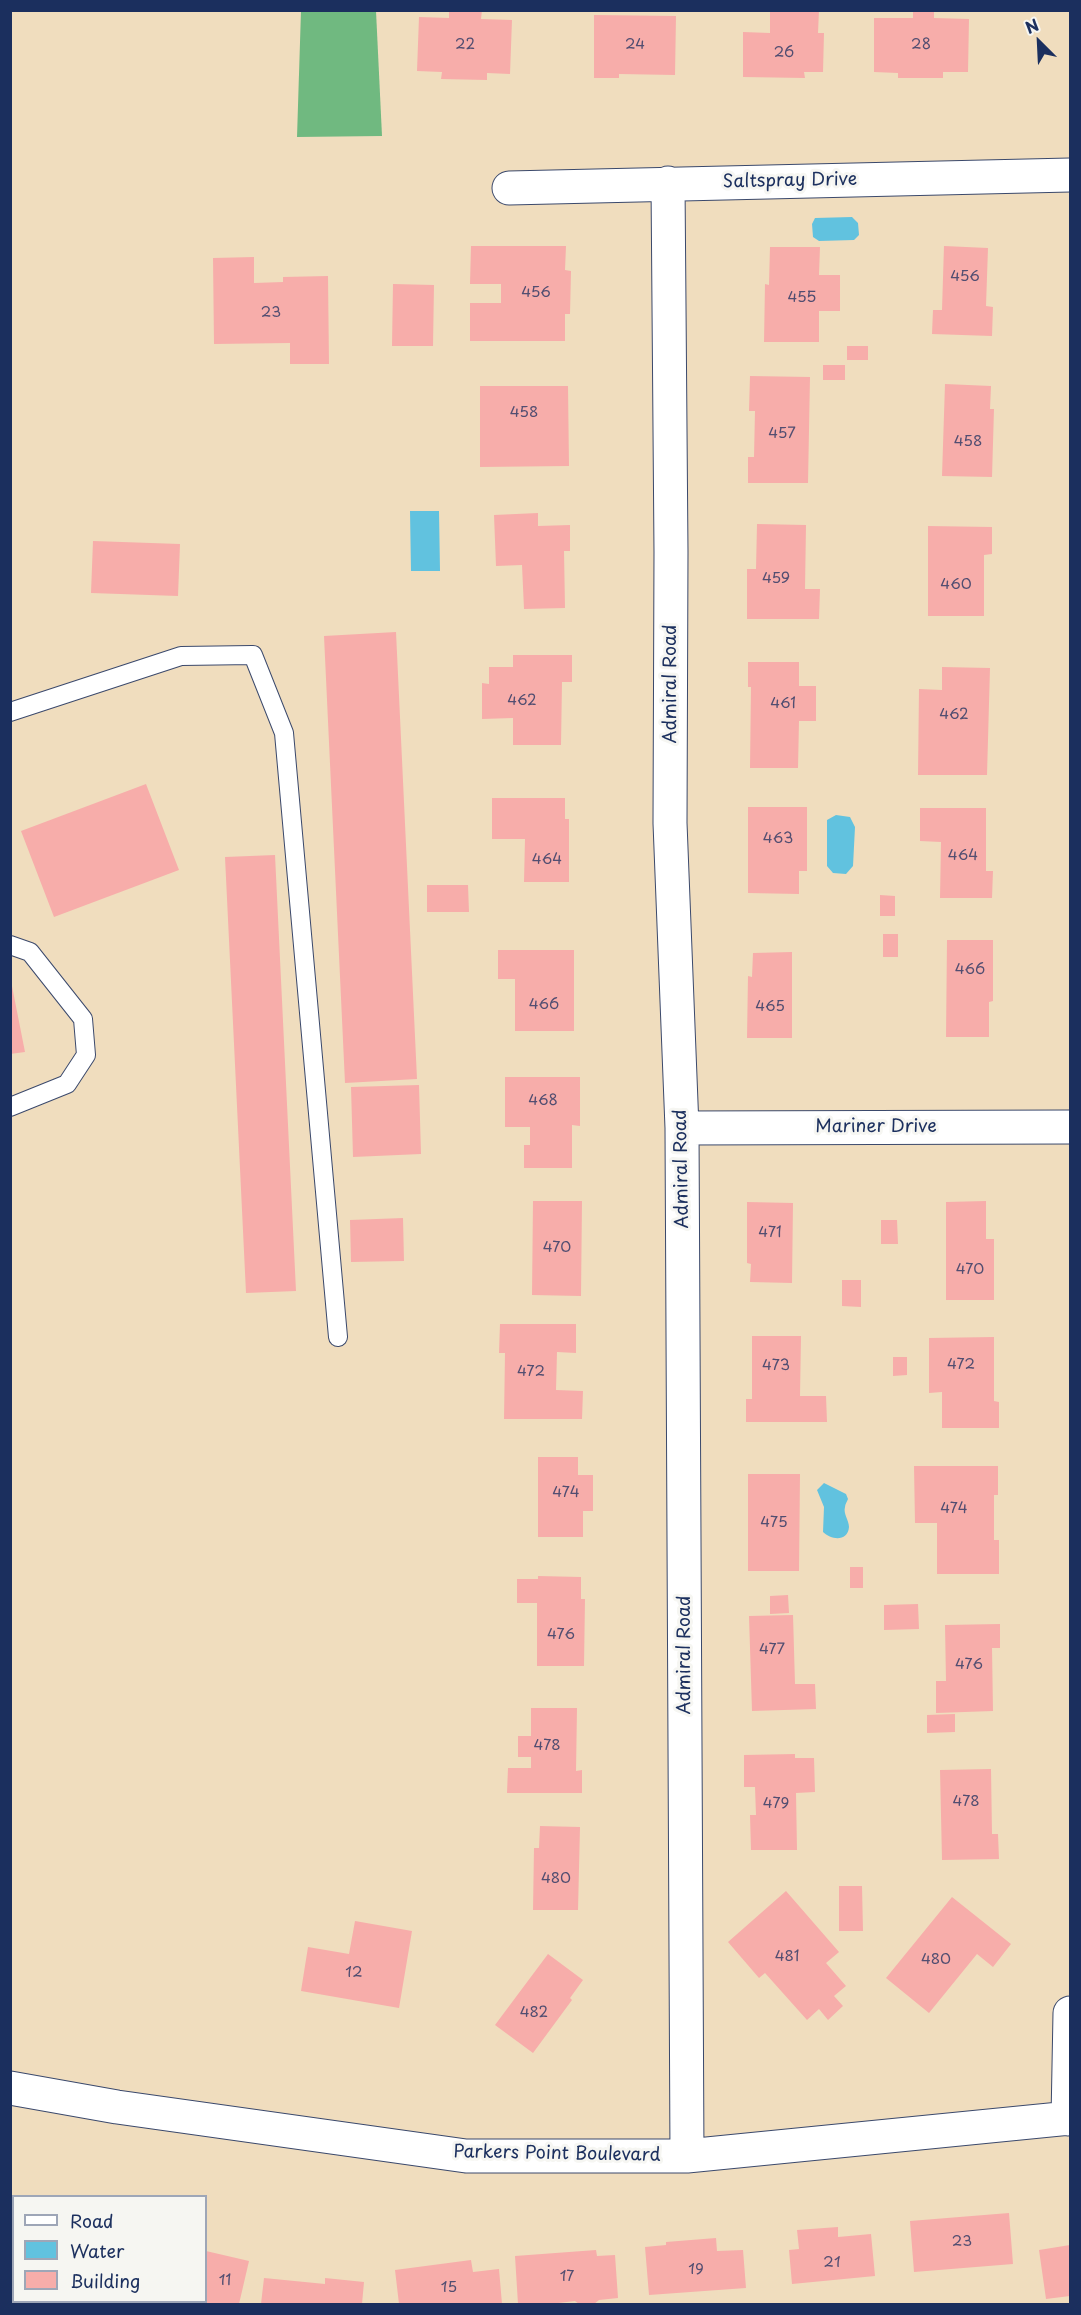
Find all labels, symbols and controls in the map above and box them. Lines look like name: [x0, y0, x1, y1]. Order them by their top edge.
north arrow: [1009, 12, 1069, 72]
text: N: [1021, 12, 1042, 39]
house number: 22: [455, 36, 475, 54]
house number: 24: [625, 36, 645, 54]
house number: 28: [911, 36, 931, 54]
house number: 26: [774, 44, 794, 62]
street label: Saltspray Drive: [723, 169, 857, 193]
house number: 456: [950, 268, 980, 286]
house number: 456: [521, 284, 551, 302]
house number: 455: [788, 289, 816, 307]
house number: 23: [261, 304, 281, 322]
house number: 458: [510, 404, 538, 422]
house number: 457: [768, 425, 796, 443]
house number: 458: [954, 433, 982, 451]
house number: 459: [762, 570, 790, 588]
house number: 460: [940, 576, 972, 594]
street label: Admiral Road: [660, 624, 682, 744]
house number: 462: [507, 692, 537, 710]
house number: 461: [770, 695, 796, 713]
house number: 462: [939, 706, 969, 724]
house number: 463: [763, 830, 793, 848]
house number: 464: [948, 847, 978, 865]
house number: 464: [532, 851, 562, 869]
house number: 466: [955, 961, 985, 979]
house number: 466: [529, 996, 559, 1014]
house number: 465: [755, 998, 785, 1016]
house number: 468: [528, 1092, 558, 1110]
street label: Admiral Road: [670, 1109, 694, 1229]
street label: Mariner Drive: [815, 1116, 937, 1138]
house number: 471: [758, 1224, 782, 1242]
house number: 470: [543, 1239, 571, 1257]
house number: 470: [956, 1261, 984, 1279]
house number: 472: [947, 1356, 975, 1374]
house number: 473: [762, 1357, 790, 1375]
house number: 472: [517, 1363, 545, 1381]
house number: 474: [552, 1484, 580, 1502]
house number: 474: [940, 1500, 968, 1518]
house number: 475: [760, 1514, 788, 1532]
street label: Admiral Road: [674, 1595, 696, 1715]
house number: 476: [547, 1626, 575, 1644]
house number: 477: [759, 1641, 785, 1659]
house number: 476: [955, 1656, 983, 1674]
house number: 478: [534, 1737, 560, 1755]
house number: 478: [953, 1793, 979, 1811]
house number: 479: [763, 1795, 789, 1813]
house number: 480: [541, 1870, 571, 1888]
house number: 481: [775, 1948, 799, 1966]
house number: 480: [921, 1951, 951, 1969]
house number: 12: [345, 1964, 363, 1982]
house number: 482: [520, 2004, 548, 2022]
street label: Parkers Point Boulevard: [453, 2141, 661, 2167]
legend: [12, 2195, 207, 2303]
text: Road: [70, 2207, 114, 2234]
house number: 23: [952, 2233, 972, 2251]
text: Water: [70, 2237, 124, 2264]
house number: 21: [823, 2254, 841, 2272]
house number: 19: [688, 2261, 704, 2279]
text: Building: [70, 2267, 140, 2294]
house number: 17: [560, 2268, 574, 2286]
house number: 11: [219, 2272, 231, 2290]
house number: 15: [441, 2279, 457, 2297]

